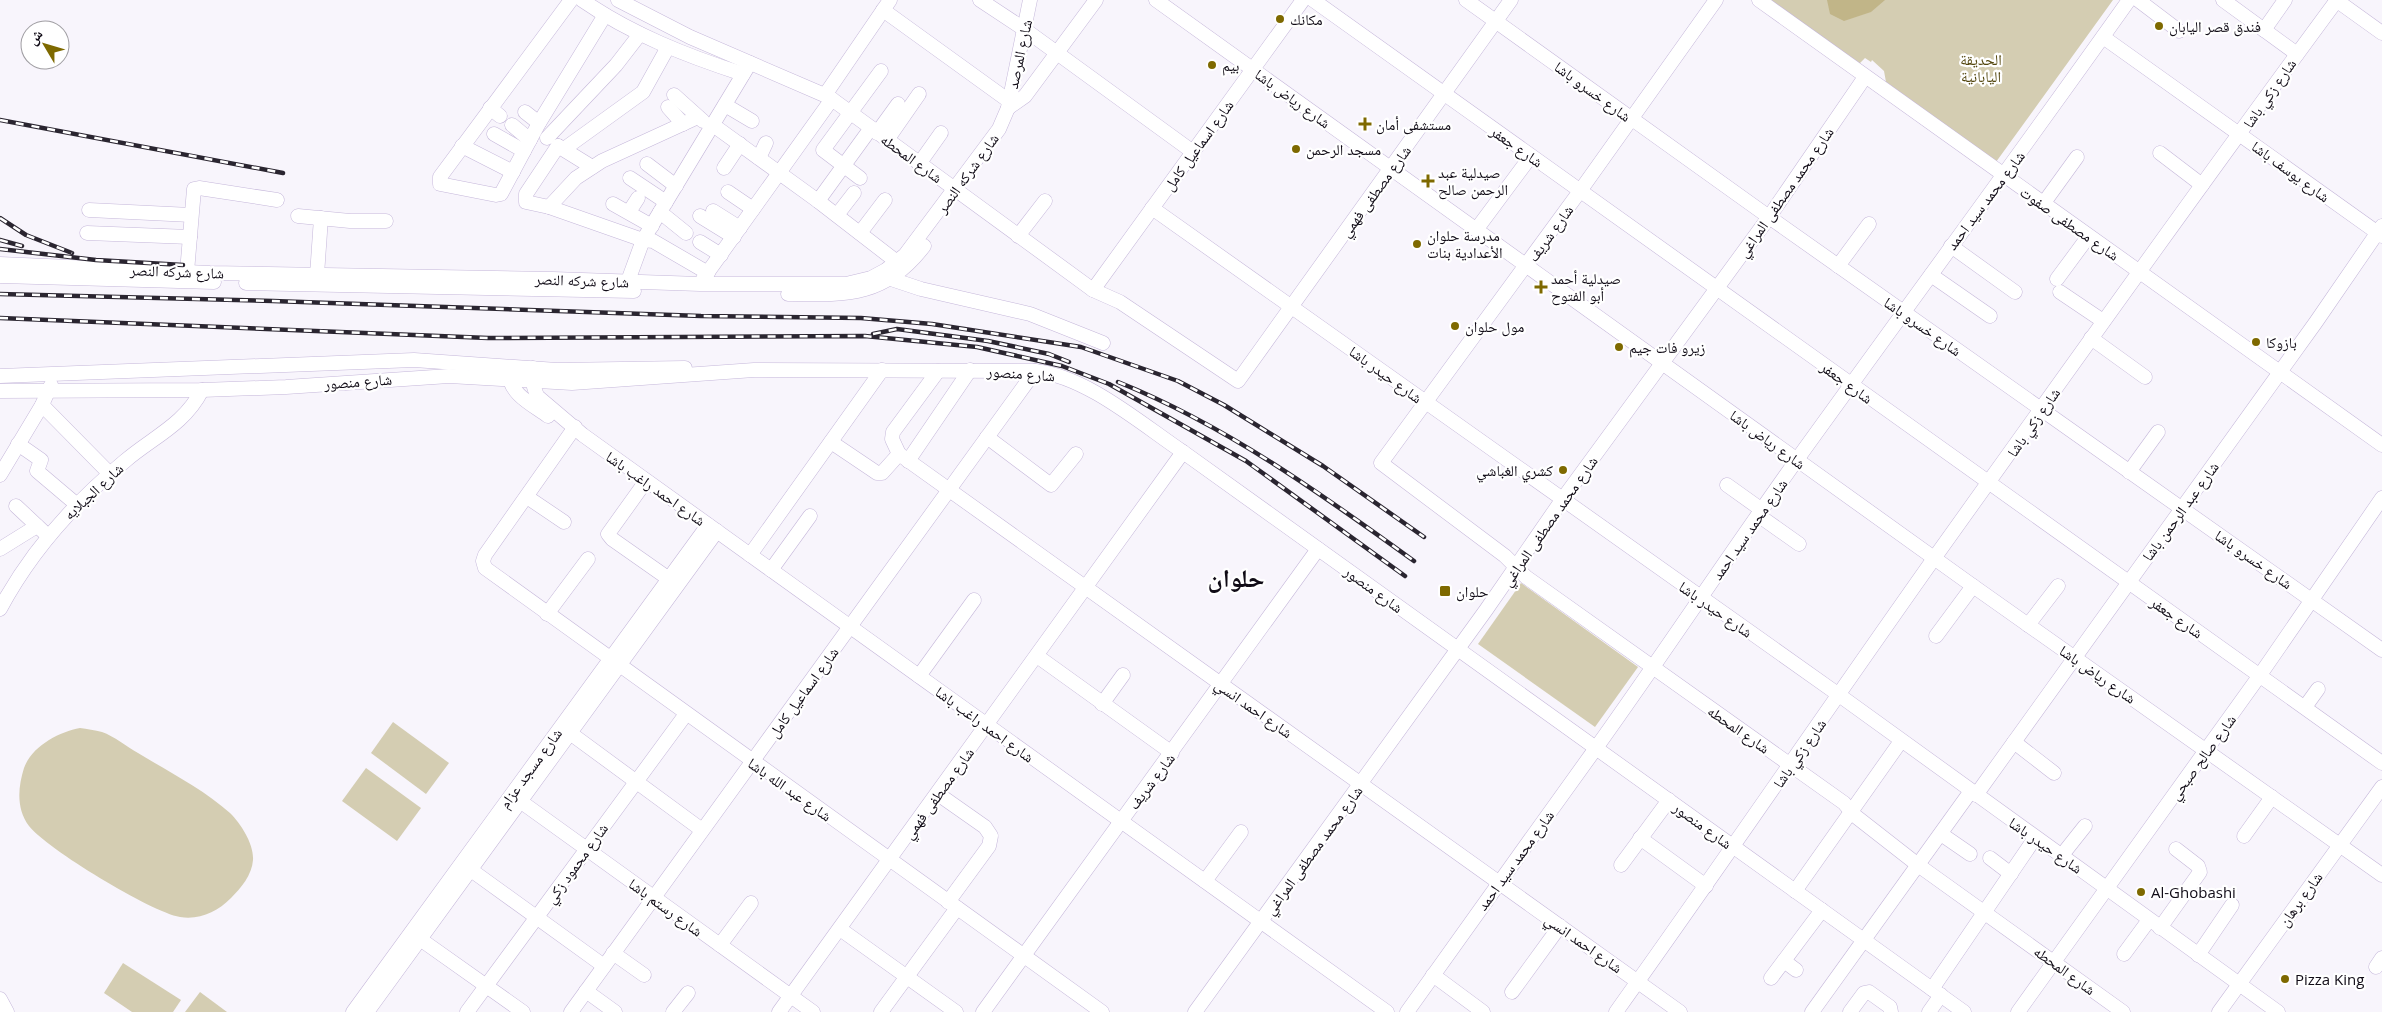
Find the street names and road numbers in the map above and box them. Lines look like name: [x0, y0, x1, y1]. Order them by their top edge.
street label: شارع المرصد: [1002, 17, 1037, 91]
street label: شارع زكي باشا: [2238, 54, 2303, 133]
street label: شارع خسرو باشا: [1550, 56, 1636, 127]
street label: شارع رياض باشا: [1251, 64, 1335, 133]
street label: شارع اسماعيل كامل: [1158, 96, 1239, 195]
street label: شارع جعفر: [1485, 120, 1547, 172]
street label: شارع محمد مصطفى المراغي: [1732, 123, 1840, 263]
street label: شارع المحطه: [877, 129, 947, 188]
street label: شارع شركه النصر: [931, 129, 1004, 218]
street label: شارع يوسف باشا: [2247, 136, 2334, 207]
street label: شارع مصطفى فهمي: [1335, 141, 1417, 243]
street label: شارع محمد سيد احمد: [1941, 146, 2030, 254]
street label: شارع مصطفى صفوت: [2016, 181, 2124, 266]
street label: شارع شريف: [1523, 200, 1578, 266]
street label: شارع شركه النصر: [129, 259, 224, 284]
street label: شارع شركه النصر: [534, 268, 629, 293]
street label: شارع خسرو باشا: [1880, 292, 1966, 361]
street label: شارع حيدر باشا: [1345, 341, 1427, 408]
street label: شارع جعفر: [1815, 356, 1877, 409]
street label: شارع منصور: [985, 361, 1056, 386]
street label: شارع منصور: [322, 369, 393, 394]
street label: شارع زكي باشا: [2002, 383, 2067, 462]
street label: شارع رياض باشا: [1726, 405, 1810, 474]
street label: شارع احمد راغب باشا: [602, 446, 710, 531]
street label: شارع محمد مصطفى المراغي: [1496, 452, 1604, 592]
street label: شارع عبد الرحمن باشا: [2137, 457, 2224, 565]
street label: شارع الجبلايه: [59, 458, 128, 524]
street label: شارع محمد سيد احمد: [1707, 474, 1792, 584]
street label: شارع خسرو باشا: [2211, 525, 2297, 594]
street label: شارع منصور: [1339, 560, 1408, 618]
street label: شارع حيدر باشا: [1675, 576, 1757, 643]
street label: شارع جعفر: [2145, 591, 2207, 643]
street label: شارع رياض باشا: [2055, 640, 2140, 709]
street label: شارع اسماعيل كامل: [763, 643, 844, 742]
street label: شارع احمد انسي: [1210, 674, 1297, 745]
street label: شارع احمد راغب باشا: [931, 681, 1038, 767]
street label: شارع المحطه: [1703, 700, 1774, 759]
street label: شارع صالح صبحي: [2164, 710, 2242, 806]
street label: شارع زكي باشا: [1768, 714, 1833, 793]
street label: شارع مسجد عزام: [494, 724, 567, 813]
street label: شارع مصطفى فهمي: [898, 743, 980, 845]
street label: شارع شريف: [1123, 749, 1180, 814]
street label: شارع عبد الله باشا: [744, 753, 836, 826]
street label: شارع محمد مصطفى المراغي: [1259, 781, 1369, 920]
street label: شارع منصور: [1668, 796, 1737, 854]
street label: شارع محمد سيد احمد: [1472, 806, 1559, 915]
street label: شارع حيدر باشا: [2005, 812, 2087, 879]
street label: شارع محمود زكي: [540, 819, 614, 909]
street label: شارع برهان: [2273, 868, 2327, 931]
street label: شارع رستم باشا: [624, 873, 707, 942]
street label: شارع احمد انسي: [1540, 909, 1627, 980]
street label: شارع المحطه: [2030, 941, 2100, 1000]

